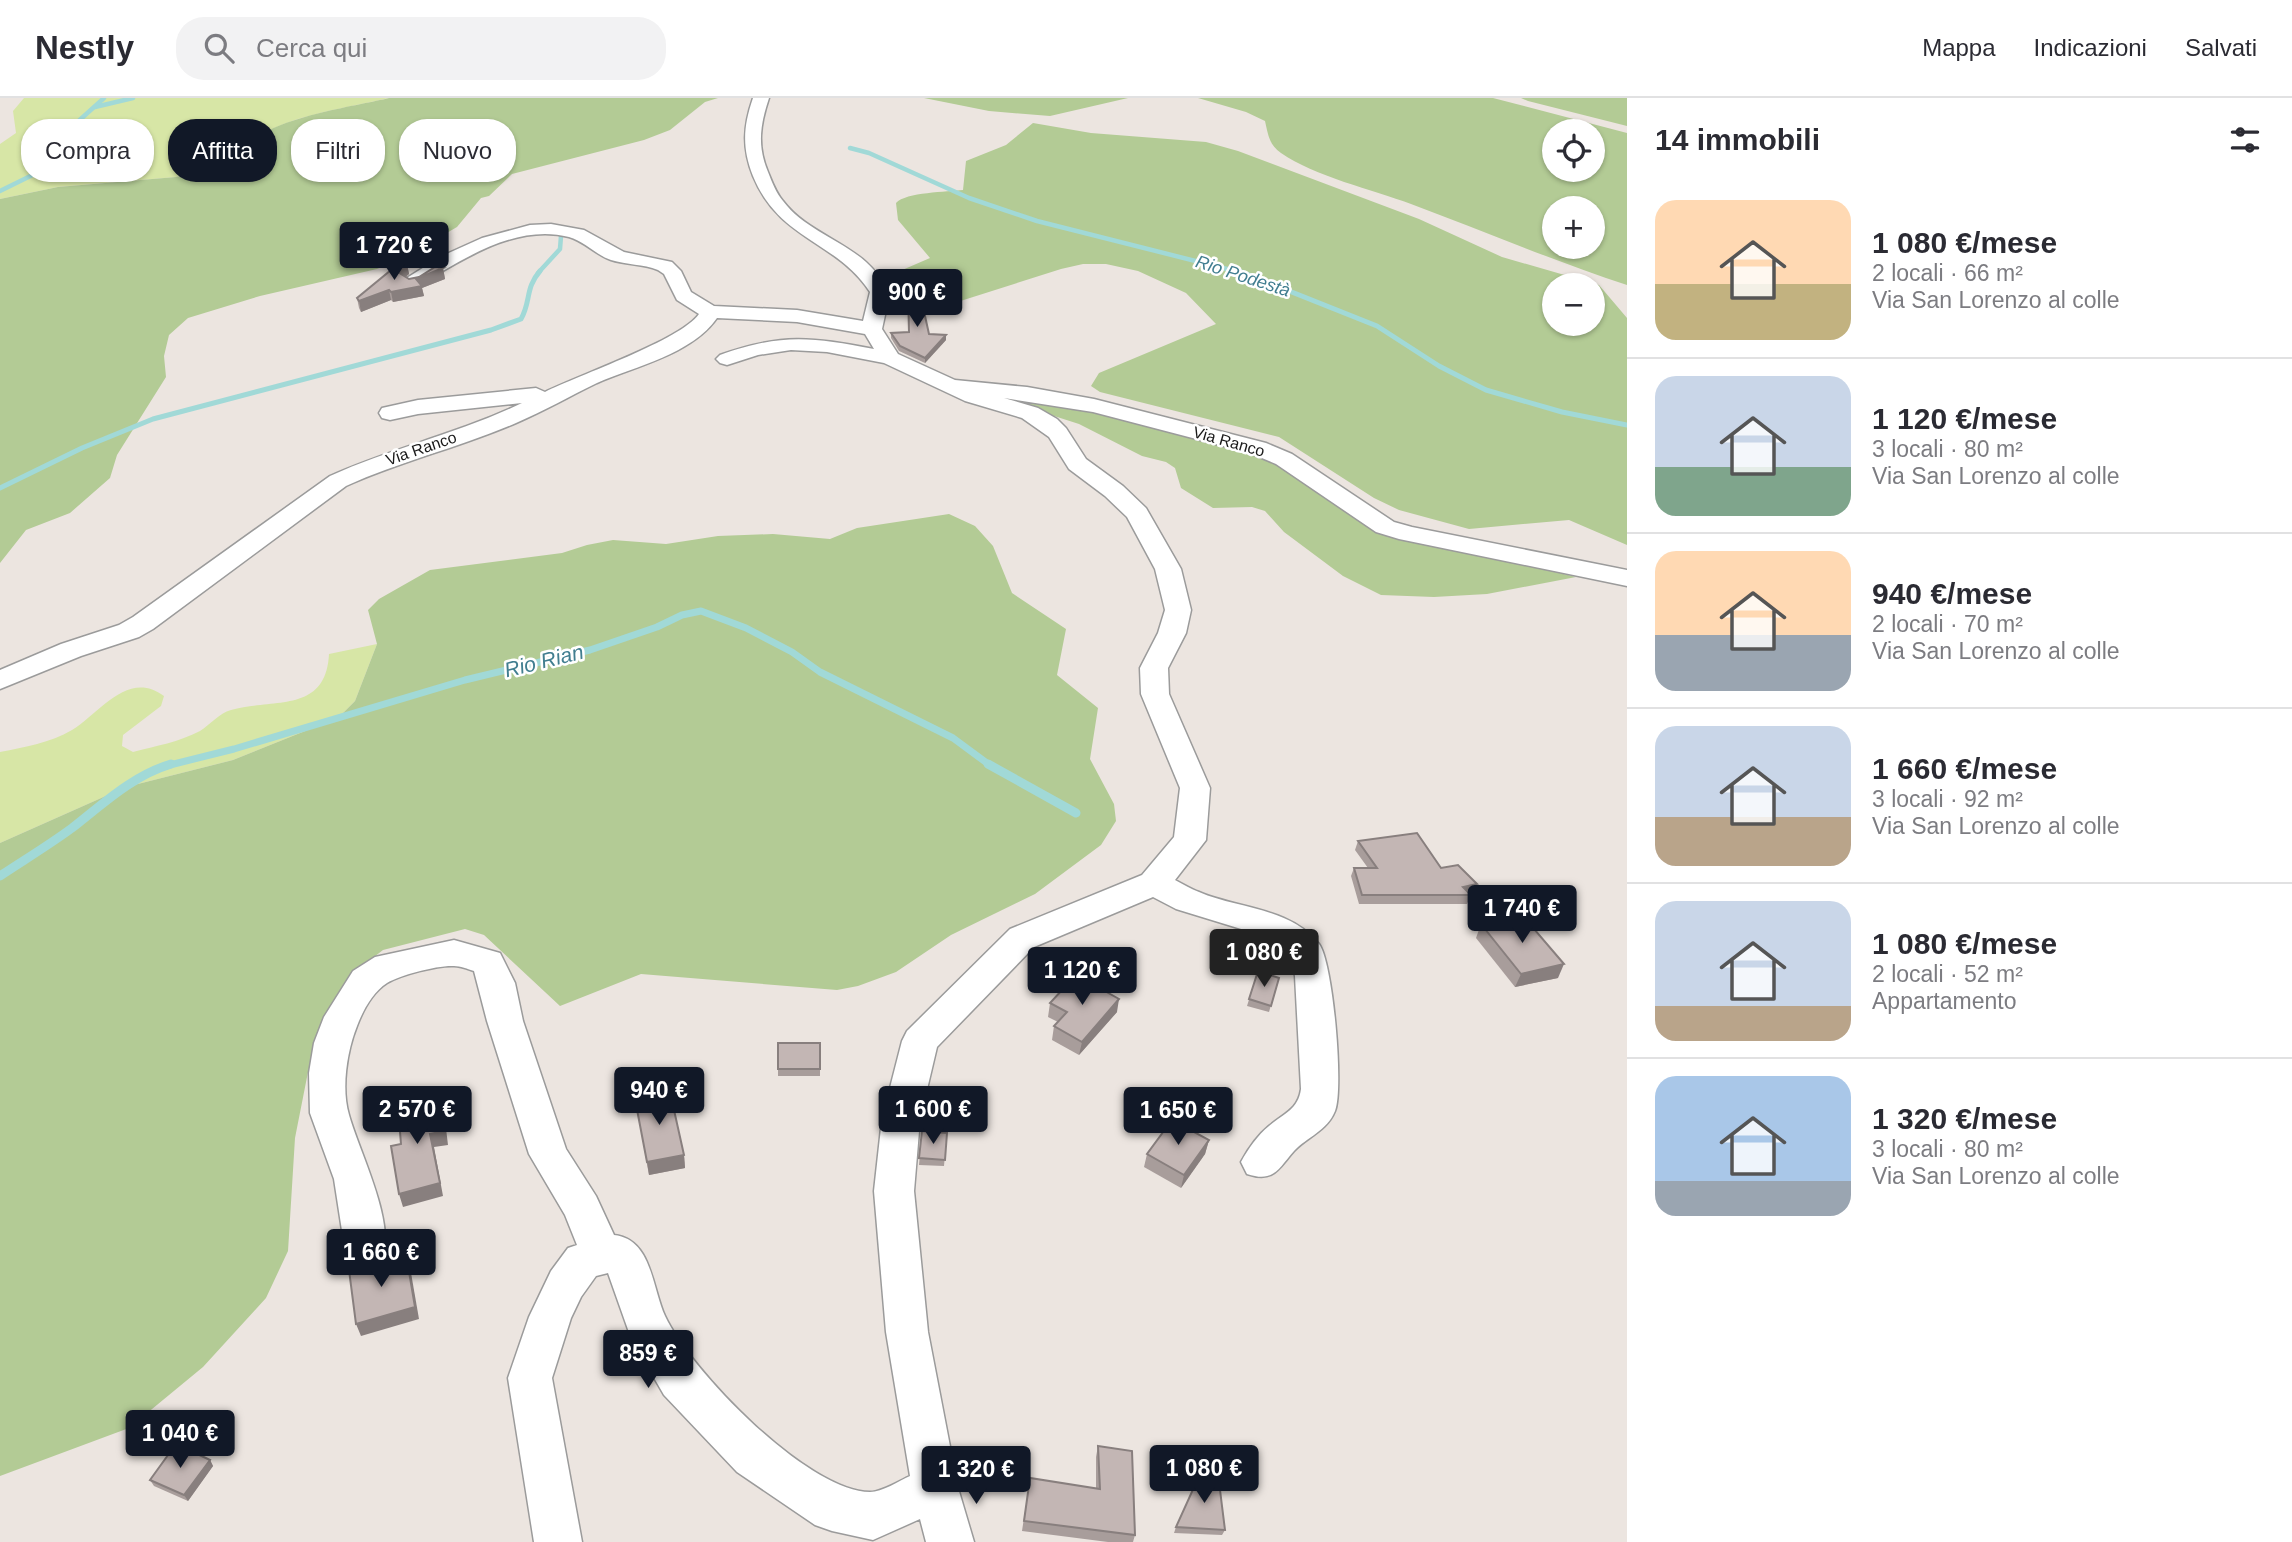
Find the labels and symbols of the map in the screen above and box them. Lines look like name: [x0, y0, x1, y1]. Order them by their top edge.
pin: 1 720 €: [329, 222, 459, 282]
water label: Rio Podestà: [1193, 251, 1293, 301]
pin: 900 €: [868, 270, 966, 329]
street label: Via Ranco: [1191, 423, 1267, 460]
street label: Via Ranco: [384, 428, 459, 468]
water label: Rio Rian: [502, 640, 586, 681]
pin: 1 740 €: [1457, 886, 1587, 945]
pin: 1 080 €: [1199, 930, 1329, 989]
pin: 1 120 €: [1017, 948, 1147, 1007]
pin: 940 €: [610, 1068, 708, 1127]
pin: 2 570 €: [352, 1086, 482, 1146]
pin: 1 600 €: [868, 1086, 998, 1146]
pin: 1 650 €: [1113, 1088, 1243, 1147]
pin: 1 660 €: [316, 1230, 446, 1289]
pin: 859 €: [599, 1330, 697, 1390]
pin: 1 040 €: [115, 1410, 245, 1470]
pin: 1 320 €: [911, 1446, 1041, 1506]
pin: 1 080 €: [1139, 1446, 1269, 1505]

